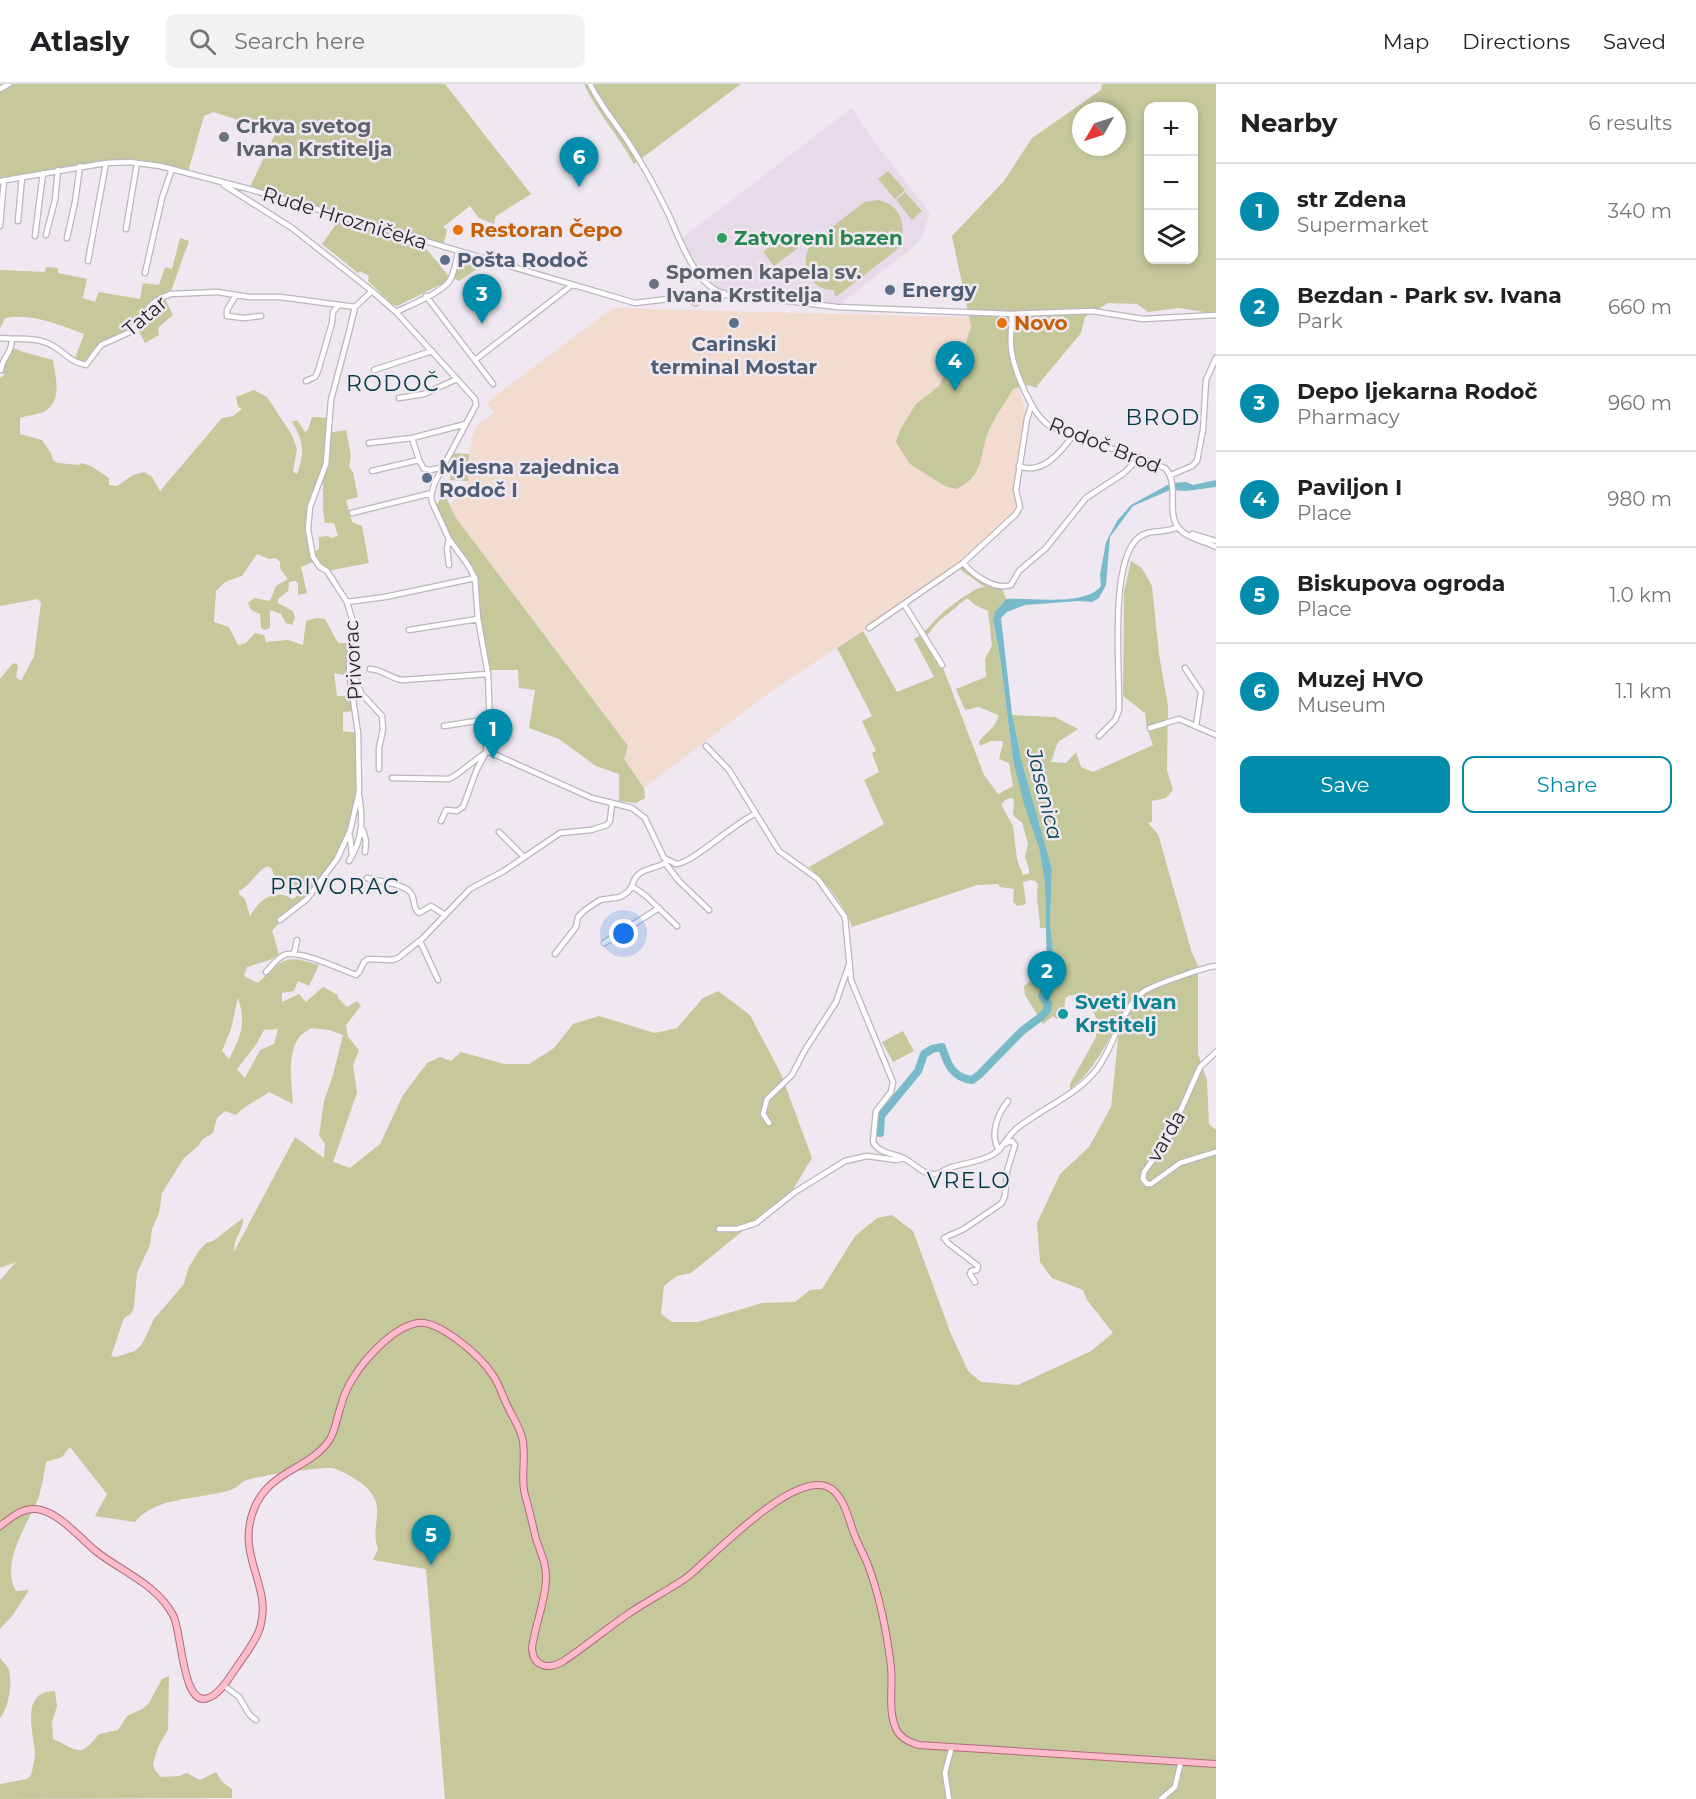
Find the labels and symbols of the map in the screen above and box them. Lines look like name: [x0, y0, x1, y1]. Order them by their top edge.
north arrow: [1072, 102, 1126, 156]
place label: Crkva svetog Ivana Krstitelja: [236, 114, 392, 161]
marker: Crkva svetog Ivana Krstitelja: [217, 130, 231, 144]
pin: 6: [560, 138, 598, 187]
street label: Rude Hrozničeka: [260, 182, 430, 254]
place label: Restoran Čepo: [470, 218, 623, 242]
marker: Restoran Čepo: [451, 223, 465, 237]
place label: Zatvoreni bazen: [734, 226, 903, 250]
marker: Zatvoreni bazen: [715, 231, 729, 245]
place label: Pošta Rodoč: [457, 248, 588, 272]
marker: Pošta Rodoč: [438, 253, 452, 267]
place label: Spomen kapela sv. Ivana Krstitelja: [666, 260, 861, 307]
pin: 3: [462, 274, 502, 324]
marker: Spomen kapela sv. Ivana Krstitelja: [647, 277, 661, 291]
place label: Energy: [902, 278, 977, 302]
marker: Energy: [883, 283, 897, 297]
street label: Tatar: [118, 291, 172, 341]
place label: Novo: [1014, 311, 1068, 335]
marker: Carinski terminal Mostar: [727, 316, 741, 330]
marker: Novo: [995, 316, 1009, 330]
place label: Carinski terminal Mostar: [651, 332, 818, 379]
pin: 4: [936, 342, 974, 391]
district label: RODOČ: [346, 370, 440, 397]
district label: BROD: [1125, 404, 1201, 431]
street label: Rodoč Brod: [1046, 412, 1164, 478]
place label: Mjesna zajednica Rodoč I: [439, 455, 620, 502]
marker: Mjesna zajednica Rodoč I: [420, 471, 434, 485]
street label: Privorac: [339, 619, 367, 701]
pin: 1: [474, 710, 512, 759]
water label: Jasenica: [1021, 745, 1068, 842]
district label: PRIVORAC: [270, 873, 400, 900]
your location: [609, 919, 638, 948]
pin: 2: [1028, 952, 1066, 1001]
place label: Sveti Ivan Krstitelj: [1075, 990, 1176, 1037]
marker: Sveti Ivan Krstitelj: [1056, 1007, 1070, 1021]
street label: varda: [1142, 1106, 1190, 1166]
district label: VRELO: [927, 1167, 1011, 1194]
pin: 5: [412, 1516, 450, 1565]

